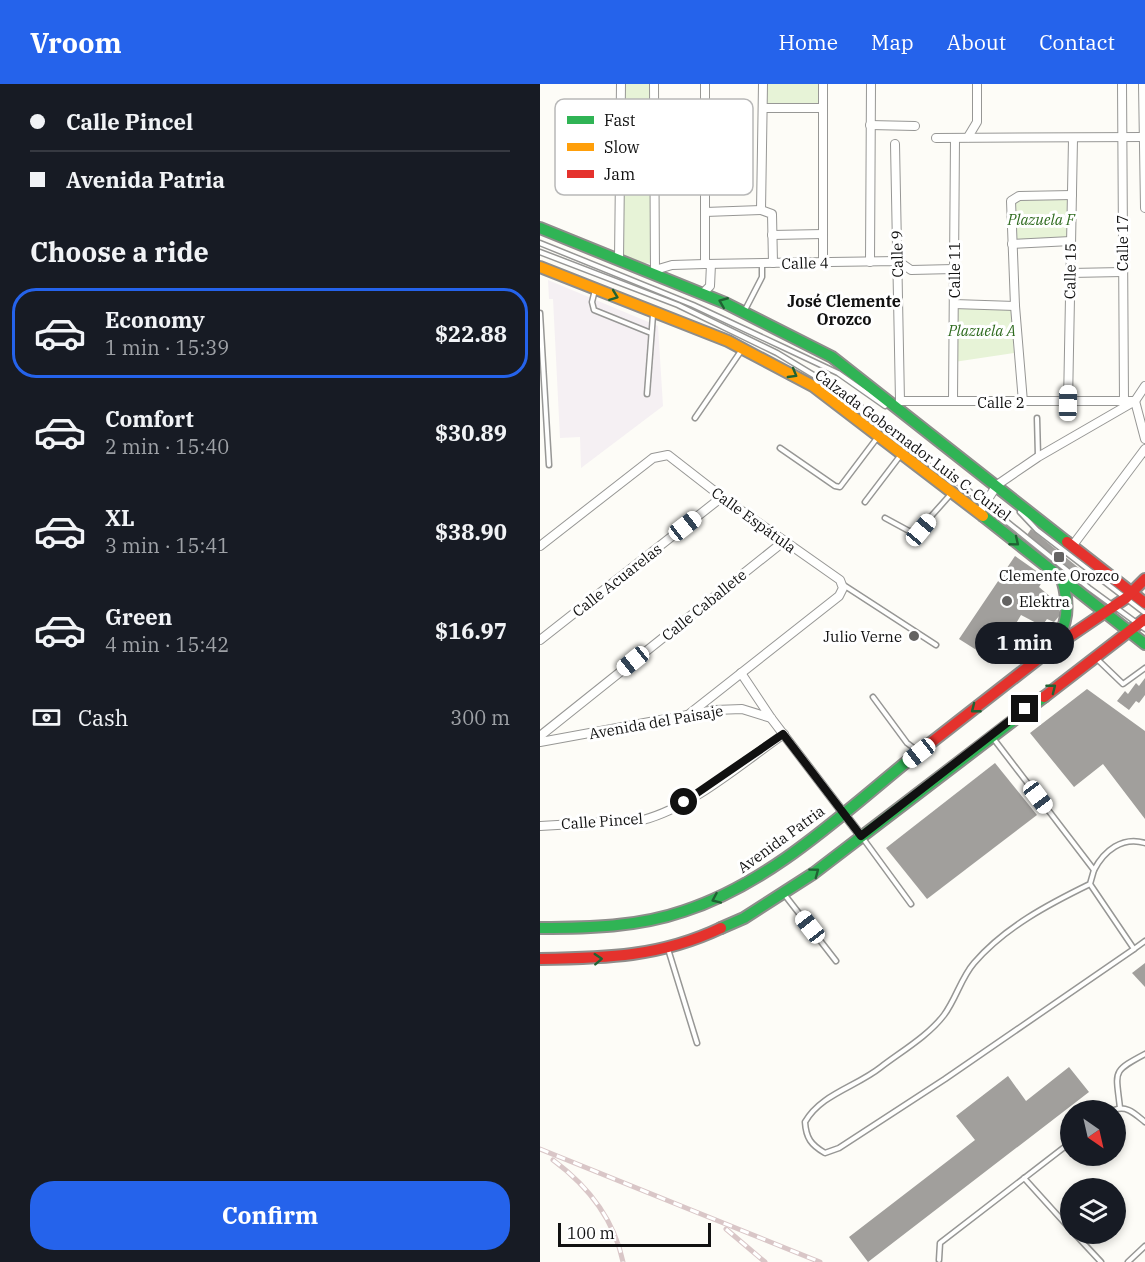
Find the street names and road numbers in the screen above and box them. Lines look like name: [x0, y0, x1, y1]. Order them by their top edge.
street label: Calle 17: [1113, 215, 1132, 271]
street label: Calle 9: [887, 230, 907, 278]
street label: Calle 11: [945, 242, 964, 298]
street label: Calle 15: [1060, 243, 1080, 299]
street label: Calle 4: [781, 253, 829, 273]
street label: Calzada Gobernador Luis C. Curiel: [811, 365, 1015, 525]
street label: Calle 2: [977, 393, 1025, 412]
street label: Calle Espátula: [708, 483, 800, 557]
street label: Calle Acuarelas: [568, 539, 666, 621]
street label: Calle Caballete: [658, 565, 750, 645]
street label: Avenida del Paisaje: [587, 701, 725, 743]
street label: Avenida Patria: [734, 801, 828, 877]
street label: Calle Pincel: [560, 809, 644, 833]

